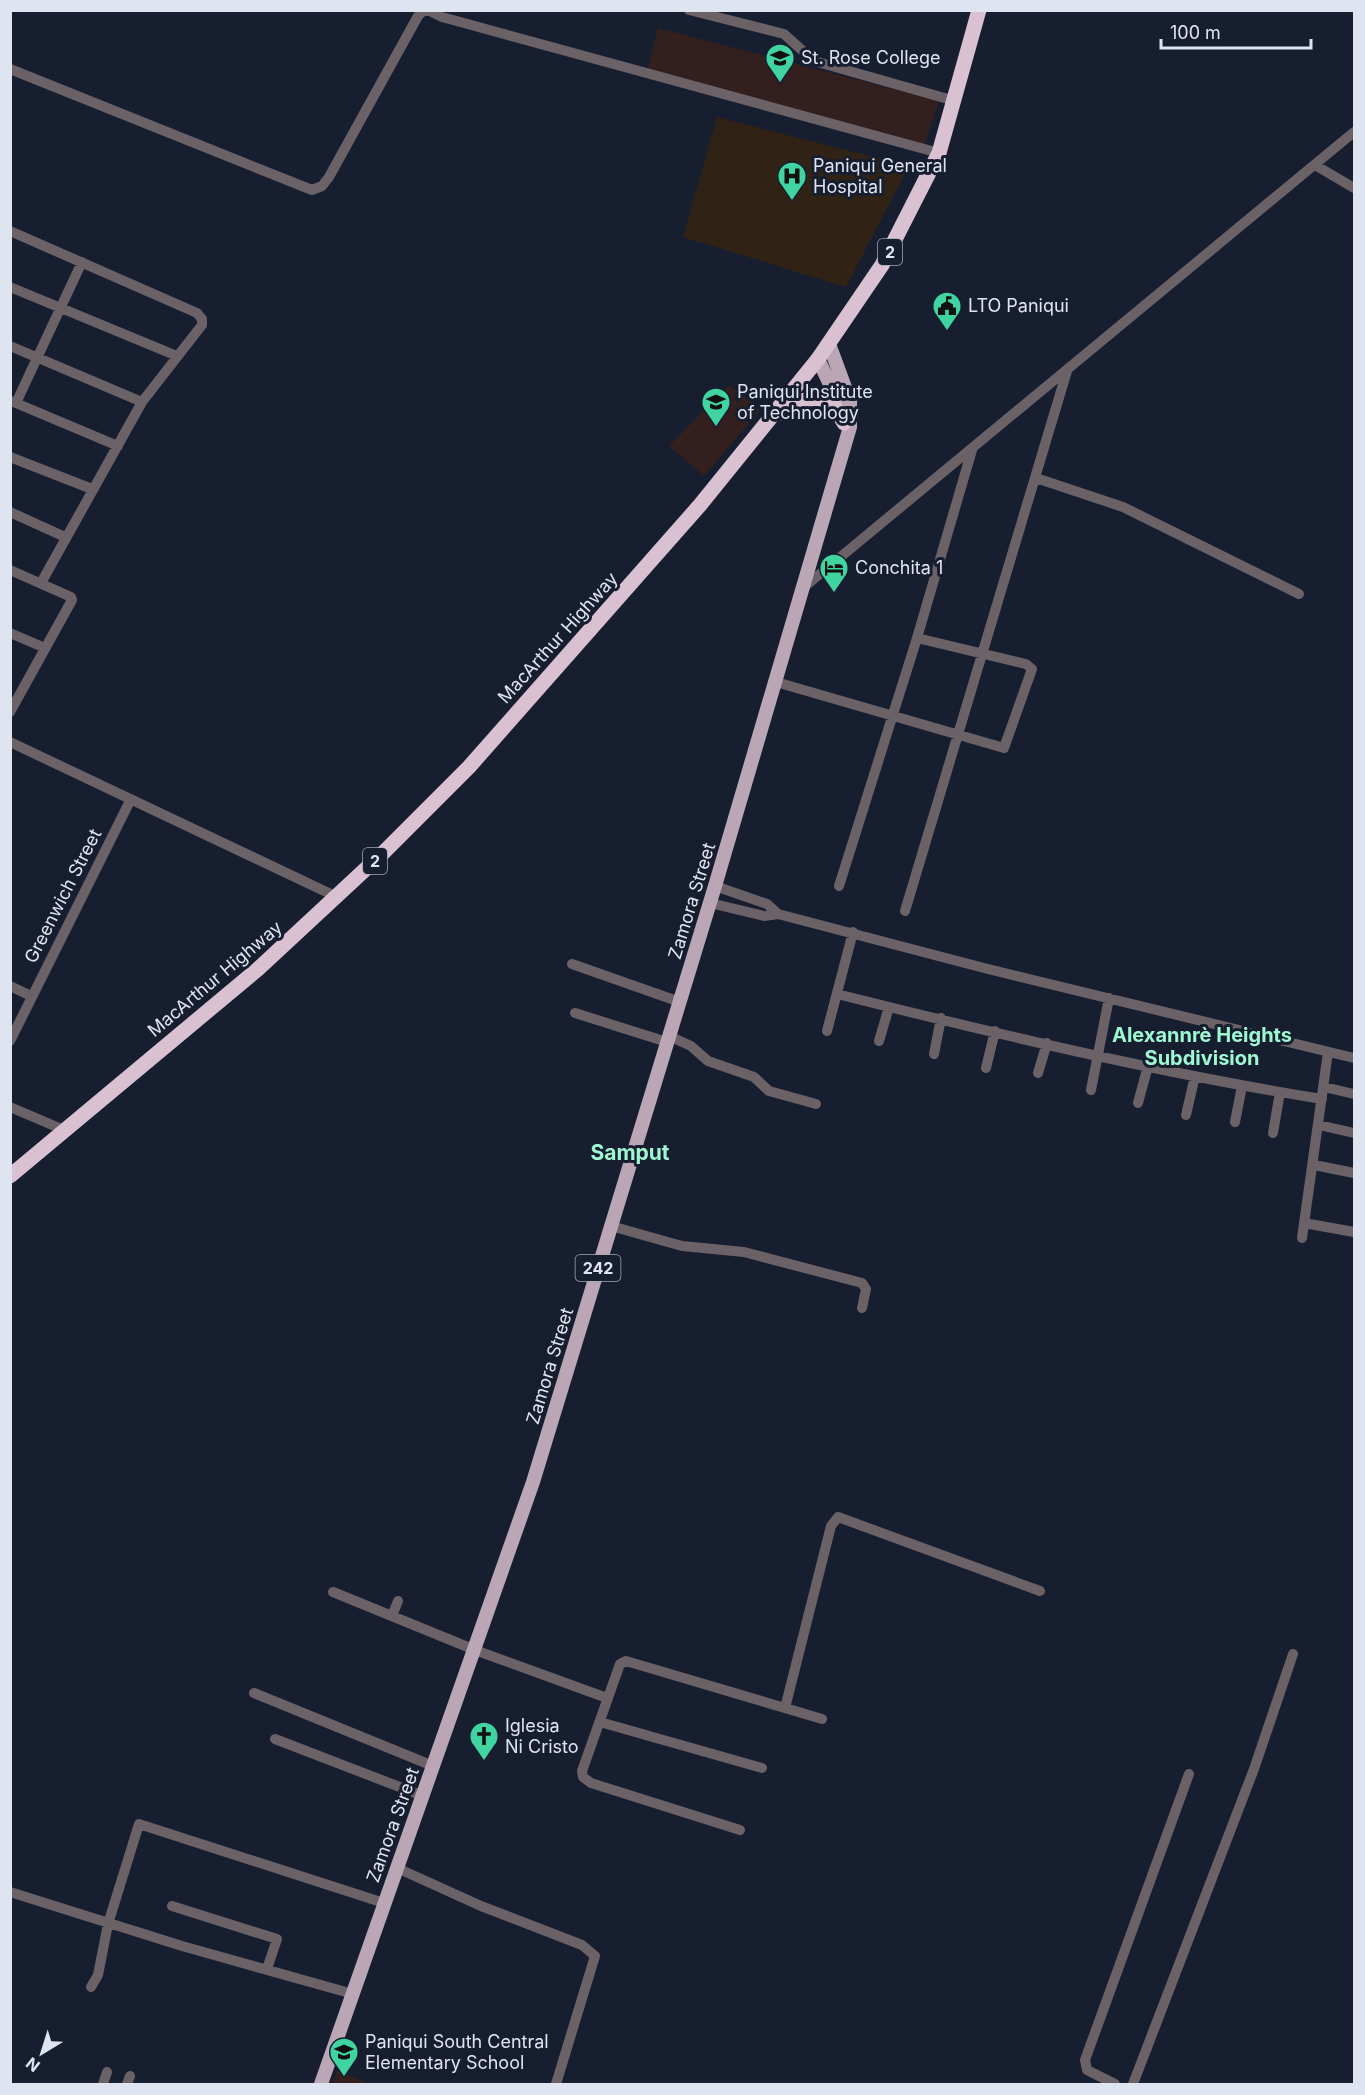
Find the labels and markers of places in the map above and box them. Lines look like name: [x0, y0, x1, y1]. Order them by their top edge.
school or university icon: St. Rose College: [764, 42, 796, 84]
place label: St. Rose College: [801, 47, 941, 68]
place label: Paniqui General Hospital: [813, 155, 947, 197]
hospital icon: Paniqui General Hospital: [776, 160, 808, 202]
public building icon: LTO Paniqui: [931, 290, 963, 332]
place label: LTO Paniqui: [968, 295, 1069, 316]
place label: Paniqui Institute of Technology: [737, 381, 873, 423]
school or university icon: Paniqui Institute of Technology: [700, 386, 732, 428]
hotel icon: Conchita 1: [818, 552, 850, 594]
place label: Conchita 1: [855, 557, 943, 578]
place label: Iglesia Ni Cristo: [505, 1715, 579, 1757]
church icon: Iglesia Ni Cristo: [468, 1720, 500, 1762]
place label: Paniqui South Central Elementary School: [365, 2031, 549, 2073]
school or university icon: Paniqui South Central Elementary School: [328, 2036, 360, 2078]

